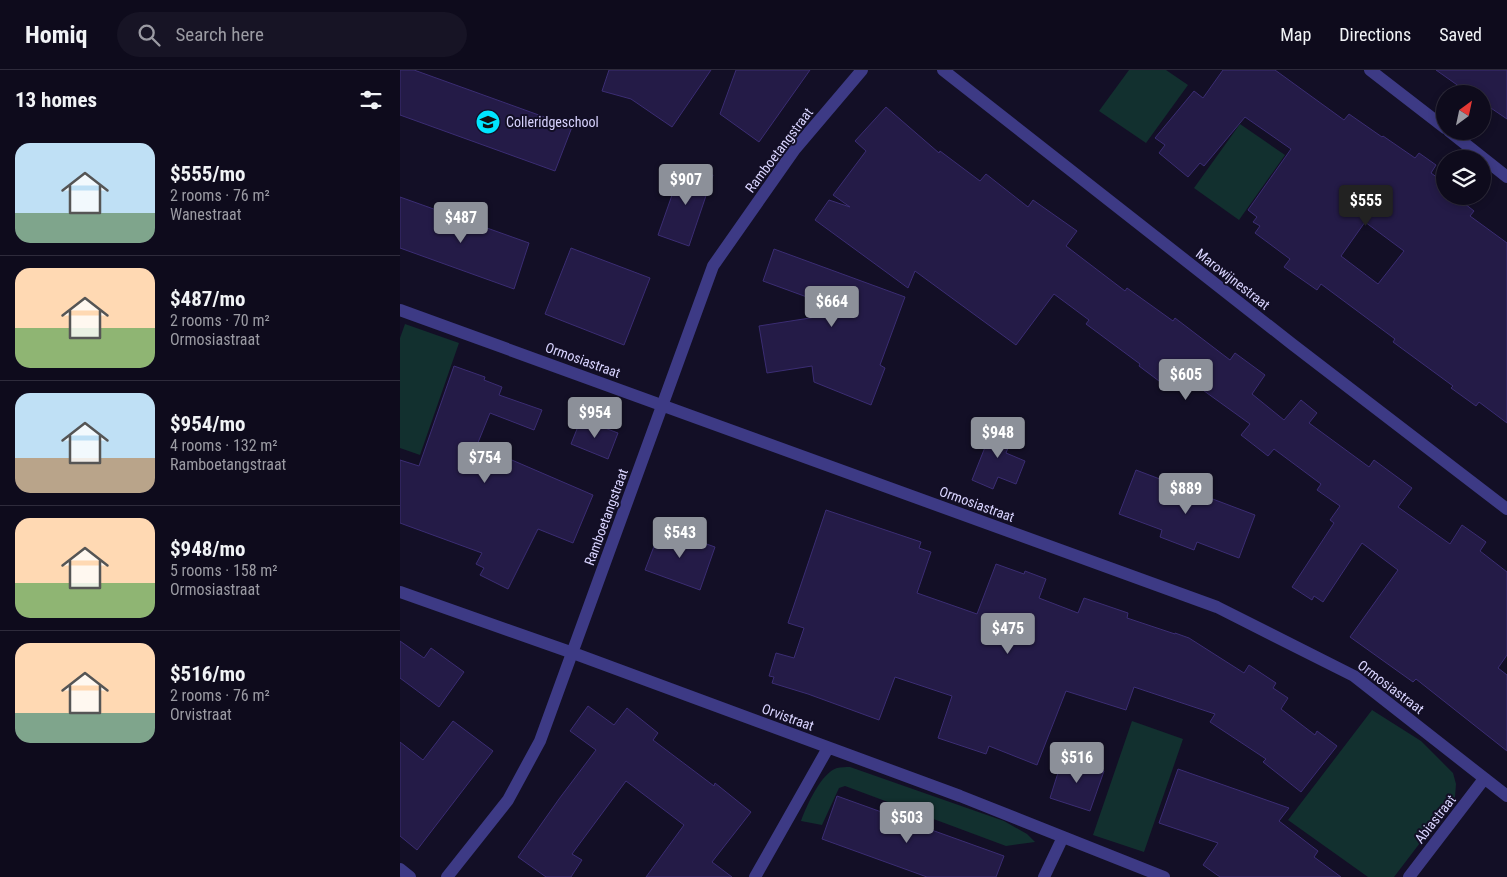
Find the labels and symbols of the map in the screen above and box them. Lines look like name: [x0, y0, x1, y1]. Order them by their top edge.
north arrow: [1436, 85, 1491, 140]
street label: Ramboetangstraat: [742, 105, 816, 195]
school or university icon: Colleridgeschool: [475, 109, 501, 135]
place label: Colleridgeschool: [506, 114, 599, 130]
pin: $907: [656, 164, 716, 206]
pin: $555: [1336, 184, 1396, 227]
pin: $487: [431, 202, 491, 244]
street label: Marowijnestraat: [1193, 245, 1273, 313]
pin: $664: [802, 286, 862, 328]
street label: Ormosiastraat: [543, 339, 623, 381]
pin: $605: [1156, 358, 1216, 401]
pin: $954: [565, 396, 625, 439]
pin: $948: [968, 416, 1028, 459]
pin: $754: [455, 442, 515, 484]
street label: Ramboetangstraat: [581, 466, 631, 568]
pin: $889: [1156, 472, 1216, 515]
street label: Ormosiastraat: [937, 483, 1017, 525]
pin: $543: [650, 516, 710, 559]
pin: $475: [978, 612, 1038, 655]
street label: Ormosiastraat: [1355, 657, 1427, 717]
street label: Orvistraat: [760, 700, 816, 734]
pin: $516: [1047, 742, 1107, 784]
street label: Abiastraat: [1411, 792, 1459, 846]
pin: $503: [877, 802, 937, 844]

